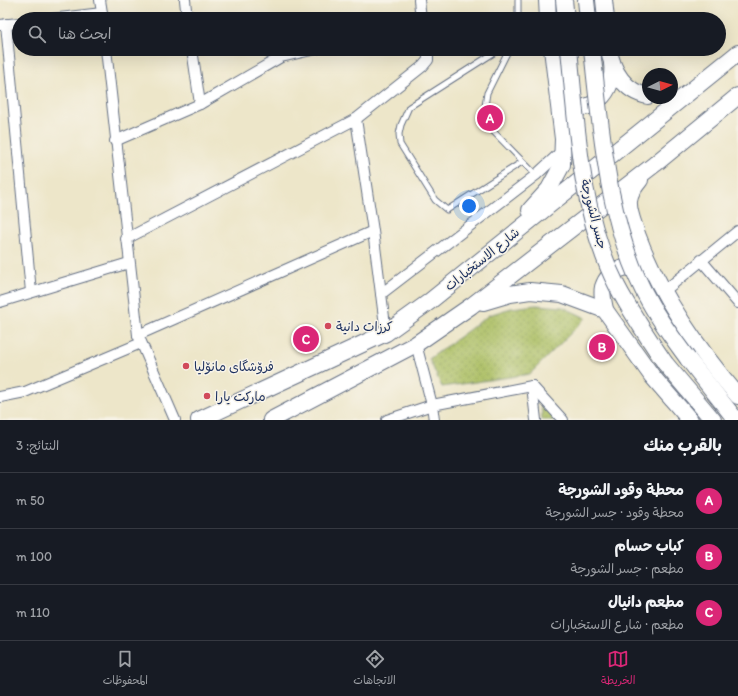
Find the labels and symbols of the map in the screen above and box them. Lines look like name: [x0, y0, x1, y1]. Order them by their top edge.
north arrow: [642, 68, 678, 104]
pin: A: [477, 103, 503, 133]
street label: جسر الشورجة: [577, 177, 611, 251]
your location: [459, 196, 479, 216]
street label: شارع الاستخبارات: [442, 224, 524, 295]
place label: كرزات دانية: [336, 319, 393, 335]
marker: كرزات دانية: [323, 321, 333, 331]
pin: C: [293, 324, 319, 354]
pin: B: [589, 332, 615, 362]
place label: فرۆشگای مانۆلیا: [194, 359, 274, 375]
marker: فرۆشگای مانۆلیا: [181, 361, 191, 371]
place label: ماركت يارا: [215, 389, 266, 405]
marker: ماركت يارا: [202, 391, 212, 401]

